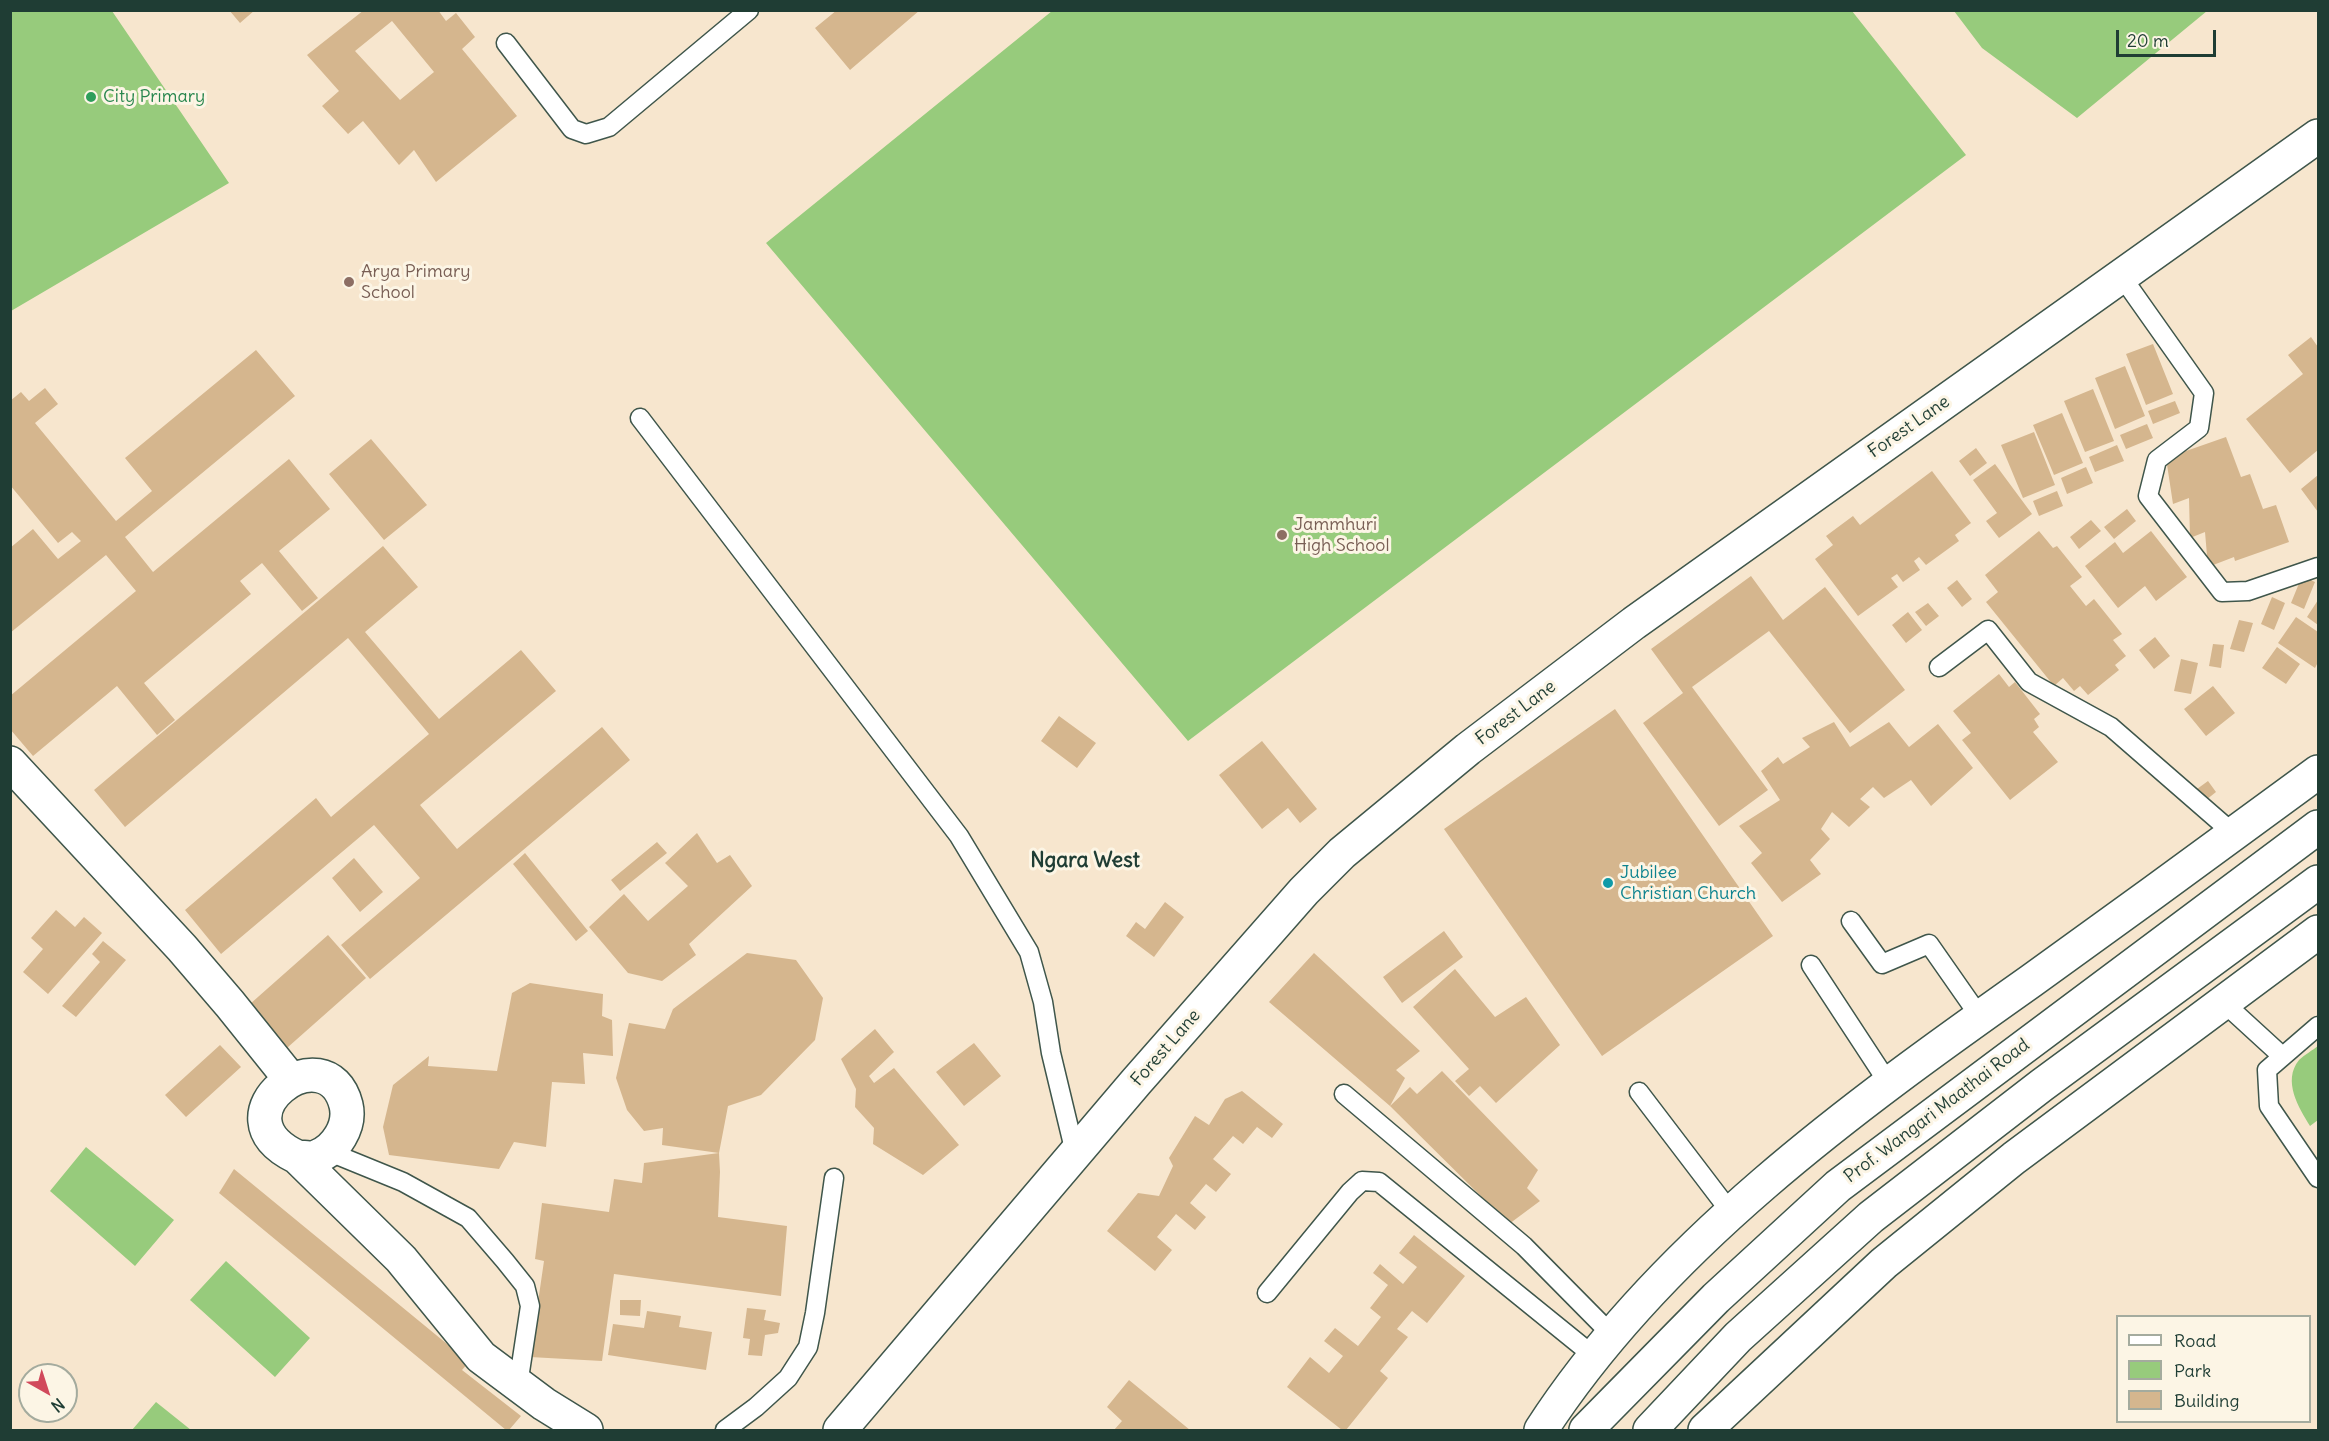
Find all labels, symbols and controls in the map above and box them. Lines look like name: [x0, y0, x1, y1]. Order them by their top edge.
scale bar: [2119, 18, 2220, 56]
text: 20 m: [2127, 29, 2169, 52]
place label: City Primary: [103, 86, 205, 108]
marker: City Primary: [84, 90, 98, 104]
place label: Arya Primary School: [361, 261, 471, 304]
marker: Arya Primary School: [342, 275, 356, 289]
street label: Forest Lane: [1864, 391, 1954, 463]
place label: Jammhuri High School: [1294, 514, 1389, 556]
marker: Jammhuri High School: [1275, 528, 1289, 542]
street label: Forest Lane: [1472, 676, 1560, 750]
district label: Ngara West: [1030, 848, 1140, 874]
place label: Jubilee Christian Church: [1620, 862, 1756, 904]
marker: Jubilee Christian Church: [1601, 876, 1615, 890]
street label: Forest Lane: [1127, 1005, 1205, 1091]
street label: Prof. Wangari Maathai Road: [1840, 1034, 2034, 1188]
legend: [2116, 1315, 2311, 1423]
text: Road: [2174, 1329, 2216, 1352]
text: Park: [2174, 1359, 2211, 1382]
north arrow: [18, 1363, 78, 1423]
text: Building: [2174, 1389, 2239, 1412]
text: N: [47, 1394, 69, 1417]

